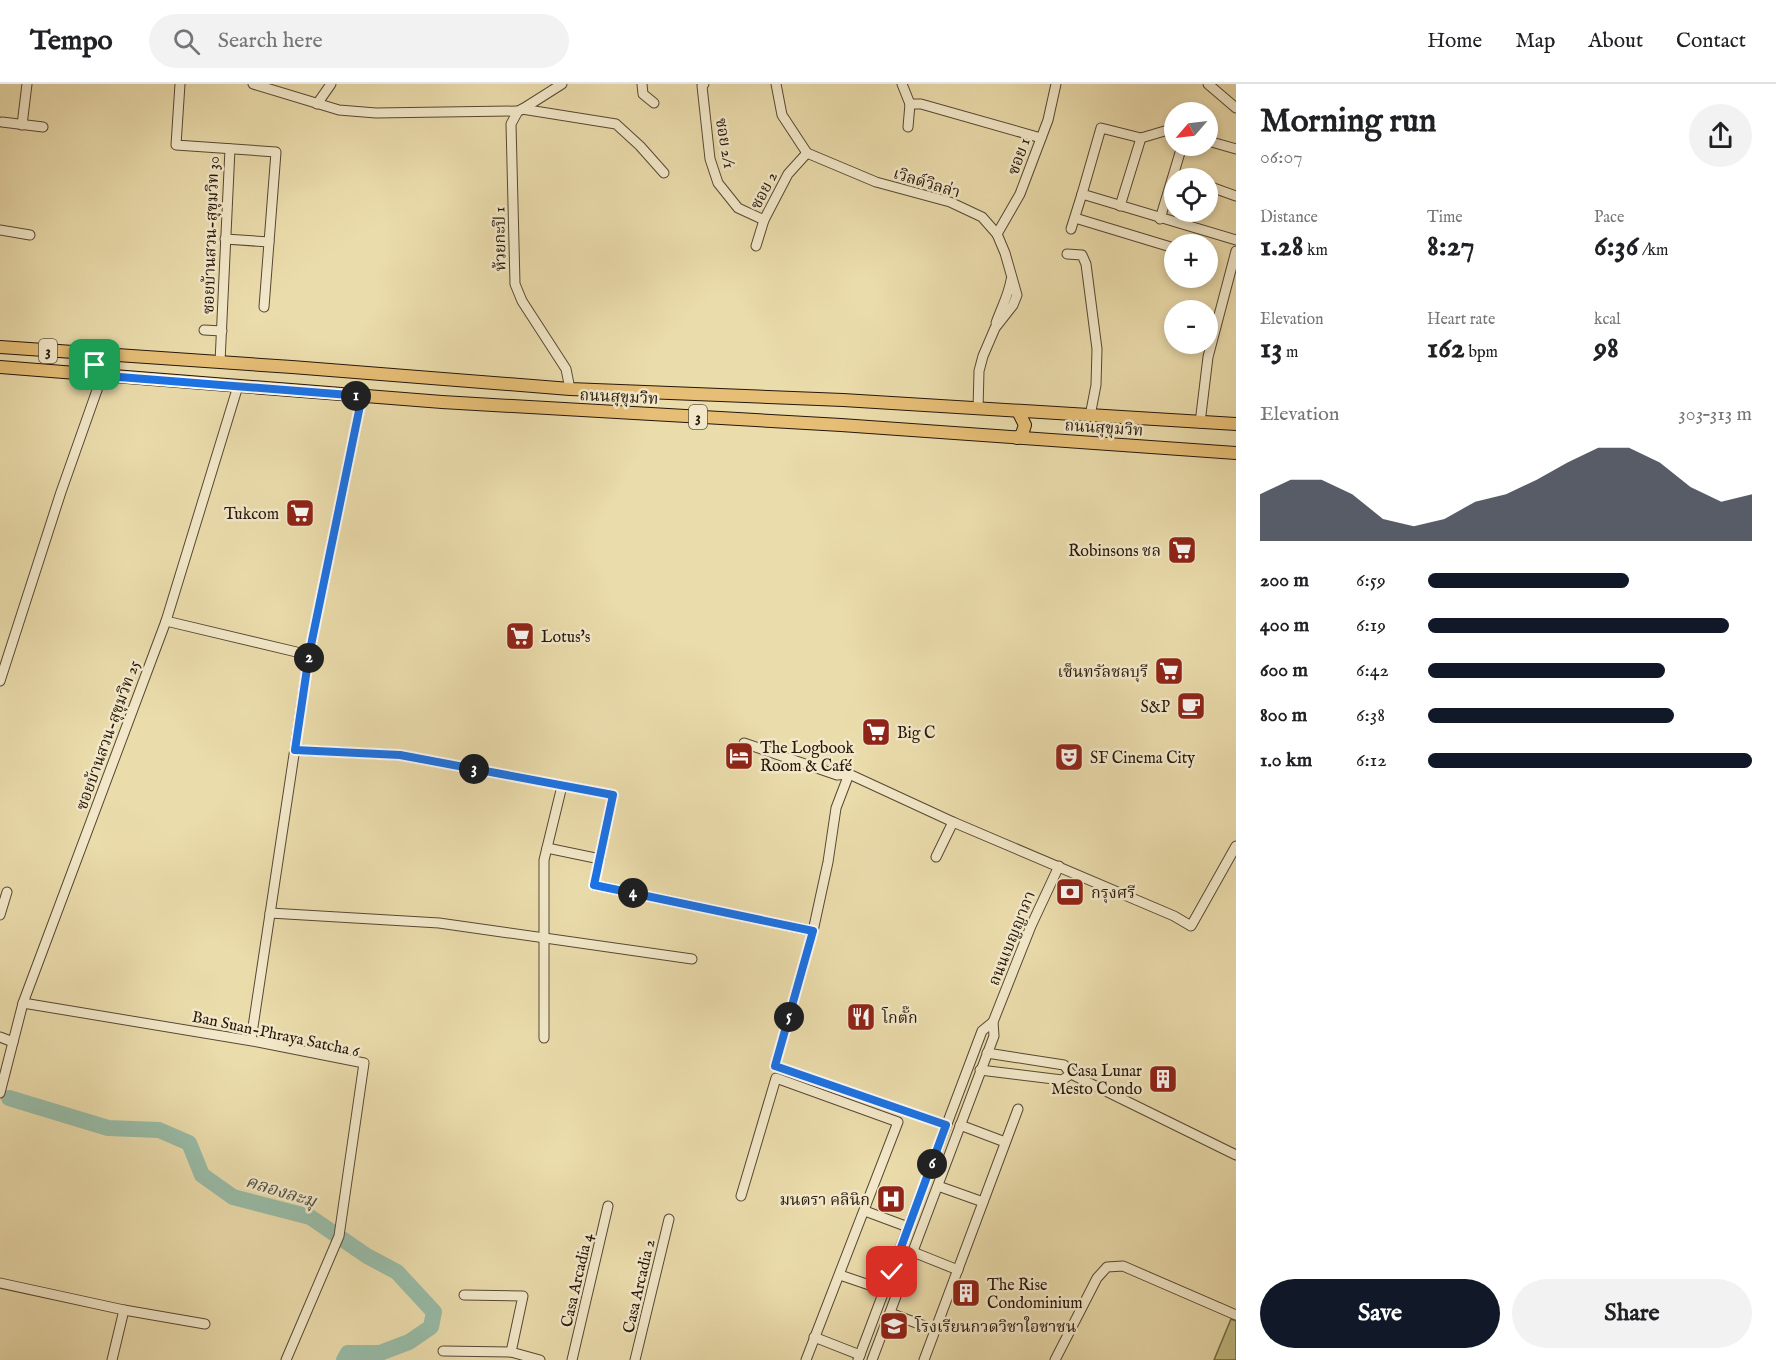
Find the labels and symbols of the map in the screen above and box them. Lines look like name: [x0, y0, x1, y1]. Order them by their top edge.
north arrow: [1164, 102, 1218, 156]
street label: ซอย 2/1: [710, 116, 738, 170]
street label: ซอย 1: [1004, 135, 1036, 178]
street label: ซอยบ้านสวน-สุขุมวิท 30: [199, 155, 225, 315]
street label: เวิลด์วิลล่า: [891, 163, 963, 204]
street label: ซอย 2: [747, 169, 783, 213]
street label: ห้วยกะปิ 1: [490, 206, 512, 272]
road number: 3: [39, 339, 57, 363]
pin: [69, 339, 120, 390]
pin: 1: [341, 381, 371, 411]
street label: ถนนสุขุมวิท: [579, 386, 659, 410]
road number: 3: [689, 405, 707, 429]
street label: ถนนสุขุมวิท: [1064, 416, 1144, 442]
supermarket icon: Tukcom: [284, 497, 316, 529]
place label: Tukcom: [224, 505, 279, 525]
supermarket icon: Robinsons ชล: [1166, 534, 1198, 566]
place label: Robinsons ชล: [1068, 542, 1161, 562]
supermarket icon: Lotus's: [504, 620, 536, 652]
place label: Lotus's: [541, 628, 591, 648]
pin: 2: [294, 643, 324, 673]
supermarket icon: เซ็นทรัลชลบุรี: [1153, 655, 1185, 687]
street label: ซอยบ้านสวน-สุขุมวิท 25: [72, 658, 145, 813]
place label: เซ็นทรัลชลบุรี: [1057, 663, 1148, 683]
cafe icon: S&P: [1175, 690, 1207, 722]
place label: S&P: [1141, 698, 1170, 718]
supermarket icon: Big C: [860, 716, 892, 748]
place label: Big C: [897, 724, 935, 744]
place label: The Logbook Room & Café: [760, 739, 855, 777]
hotel icon: The Logbook Room & Café: [723, 740, 755, 772]
theatre icon: SF Cinema City: [1053, 741, 1085, 773]
place label: SF Cinema City: [1090, 749, 1195, 769]
pin: 3: [459, 754, 489, 784]
bank icon: กรุงศรี: [1054, 876, 1086, 908]
pin: 4: [618, 878, 648, 908]
place label: กรุงศรี: [1091, 884, 1135, 904]
street label: ถนนเบญญาภา: [985, 888, 1041, 989]
restaurant icon: โกตั๊ก: [845, 1001, 877, 1033]
pin: 5: [774, 1002, 804, 1032]
place label: โกตั๊ก: [881, 1006, 918, 1029]
street label: Ban Suan-Phraya Satcha 6: [190, 1007, 361, 1063]
place label: Casa Lunar Mesto Condo: [1051, 1062, 1142, 1100]
building icon: Casa Lunar Mesto Condo: [1147, 1063, 1179, 1095]
pin: 6: [917, 1149, 947, 1179]
water label: คลองละมุ: [242, 1171, 320, 1214]
hospital icon: มนตรา คลินิก: [875, 1183, 907, 1215]
place label: มนตรา คลินิก: [779, 1191, 870, 1211]
street label: Casa Arcadia 4: [557, 1231, 599, 1329]
street label: Casa Arcadia 2: [619, 1238, 660, 1335]
pin: [866, 1246, 917, 1297]
place label: The Rise Condominium: [987, 1276, 1083, 1314]
building icon: The Rise Condominium: [950, 1277, 982, 1309]
school or university icon: โรงเรียนกวดวิชาใอชาชน: [878, 1310, 910, 1342]
place label: โรงเรียนกวดวิชาใอชาชน: [914, 1316, 1076, 1338]

